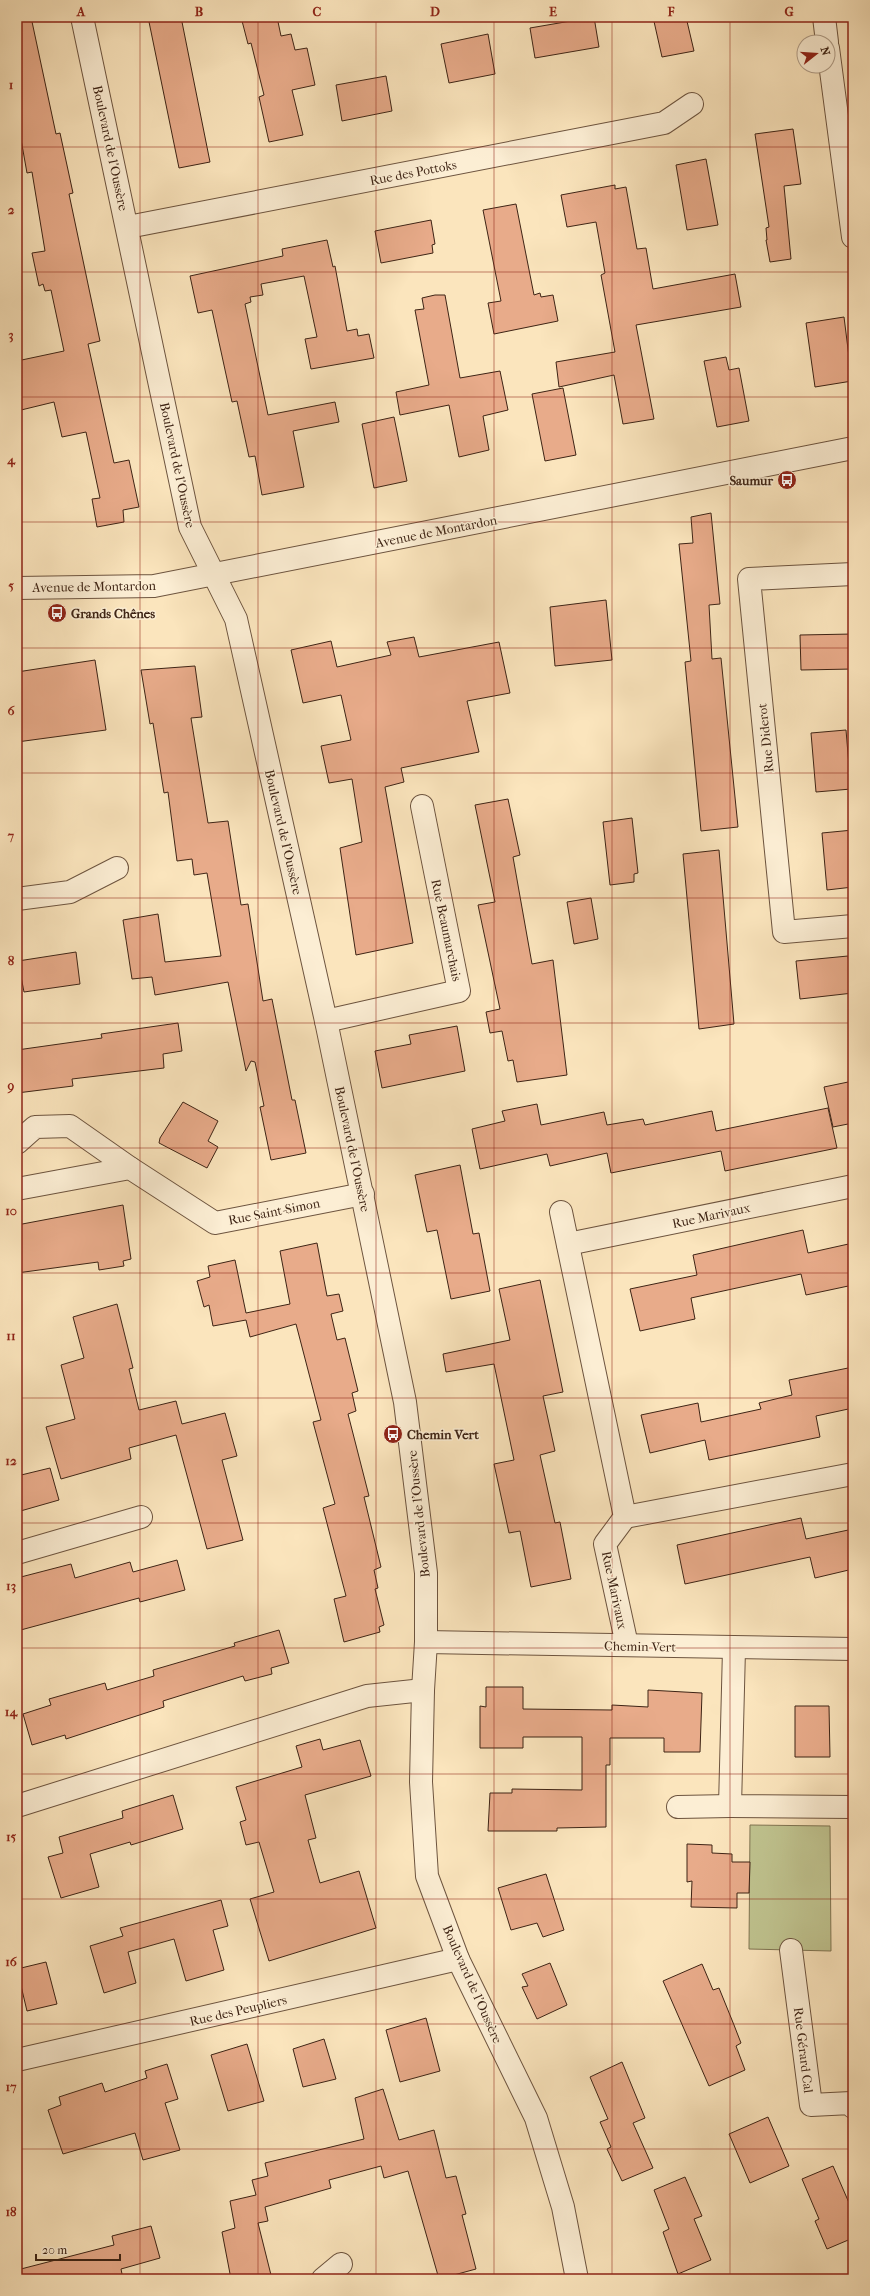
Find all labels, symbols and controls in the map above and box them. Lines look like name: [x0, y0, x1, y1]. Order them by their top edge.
text: A: [76, 4, 86, 19]
text: B: [195, 4, 204, 19]
text: C: [313, 4, 322, 19]
text: D: [430, 4, 440, 19]
text: E: [549, 4, 557, 19]
text: F: [667, 4, 675, 19]
text: G: [784, 4, 794, 19]
north arrow: [796, 34, 836, 74]
text: N: [818, 45, 833, 58]
text: 1: [9, 77, 14, 92]
street label: Boulevard de l'Oussère: [90, 84, 131, 213]
street label: Rue des Pottoks: [368, 157, 458, 188]
text: 2: [8, 202, 15, 217]
text: 3: [8, 327, 14, 343]
street label: Boulevard de l'Oussère: [157, 401, 198, 530]
text: 4: [6, 452, 16, 468]
bus stop icon: Saumur: [776, 469, 798, 491]
place label: Saumur: [729, 473, 773, 488]
street label: Avenue de Montardon: [373, 512, 499, 551]
text: 5: [8, 578, 14, 593]
street label: Avenue de Montardon: [31, 578, 157, 595]
bus stop icon: Grands Chênes: [46, 602, 68, 624]
place label: Grands Chênes: [71, 606, 155, 621]
street label: Rue Diderot: [754, 702, 777, 773]
text: 6: [7, 703, 15, 718]
street label: Boulevard de l'Oussère: [262, 768, 305, 897]
text: 7: [7, 828, 15, 843]
street label: Rue Beaumarchais: [428, 878, 465, 983]
text: 8: [8, 953, 15, 968]
text: 9: [7, 1078, 15, 1094]
street label: Boulevard de l'Oussère: [332, 1085, 373, 1214]
street label: Rue Saint-Simon: [227, 1195, 322, 1228]
street label: Rue Marivaux: [671, 1200, 752, 1231]
text: 10: [5, 1203, 17, 1218]
text: 11: [6, 1328, 16, 1343]
bus stop icon: Chemin Vert: [382, 1423, 404, 1445]
place label: Chemin Vert: [407, 1427, 479, 1442]
street label: Boulevard de l'Oussère: [404, 1449, 433, 1578]
text: 12: [5, 1453, 17, 1468]
street label: Rue Marivaux: [599, 1550, 630, 1631]
text: 13: [6, 1578, 16, 1594]
street label: Chemin Vert: [604, 1638, 676, 1655]
text: 14: [5, 1704, 18, 1720]
text: 15: [6, 1829, 16, 1844]
street label: Boulevard de l'Oussère: [440, 1923, 506, 2046]
text: 16: [5, 1954, 18, 1969]
street label: Rue des Peupliers: [188, 1992, 288, 2029]
street label: Rue Gérard Cal: [791, 2006, 816, 2094]
text: 17: [6, 2079, 17, 2094]
text: 18: [5, 2204, 17, 2219]
scale bar: [36, 2236, 120, 2262]
text: 20 m: [42, 2243, 67, 2257]

